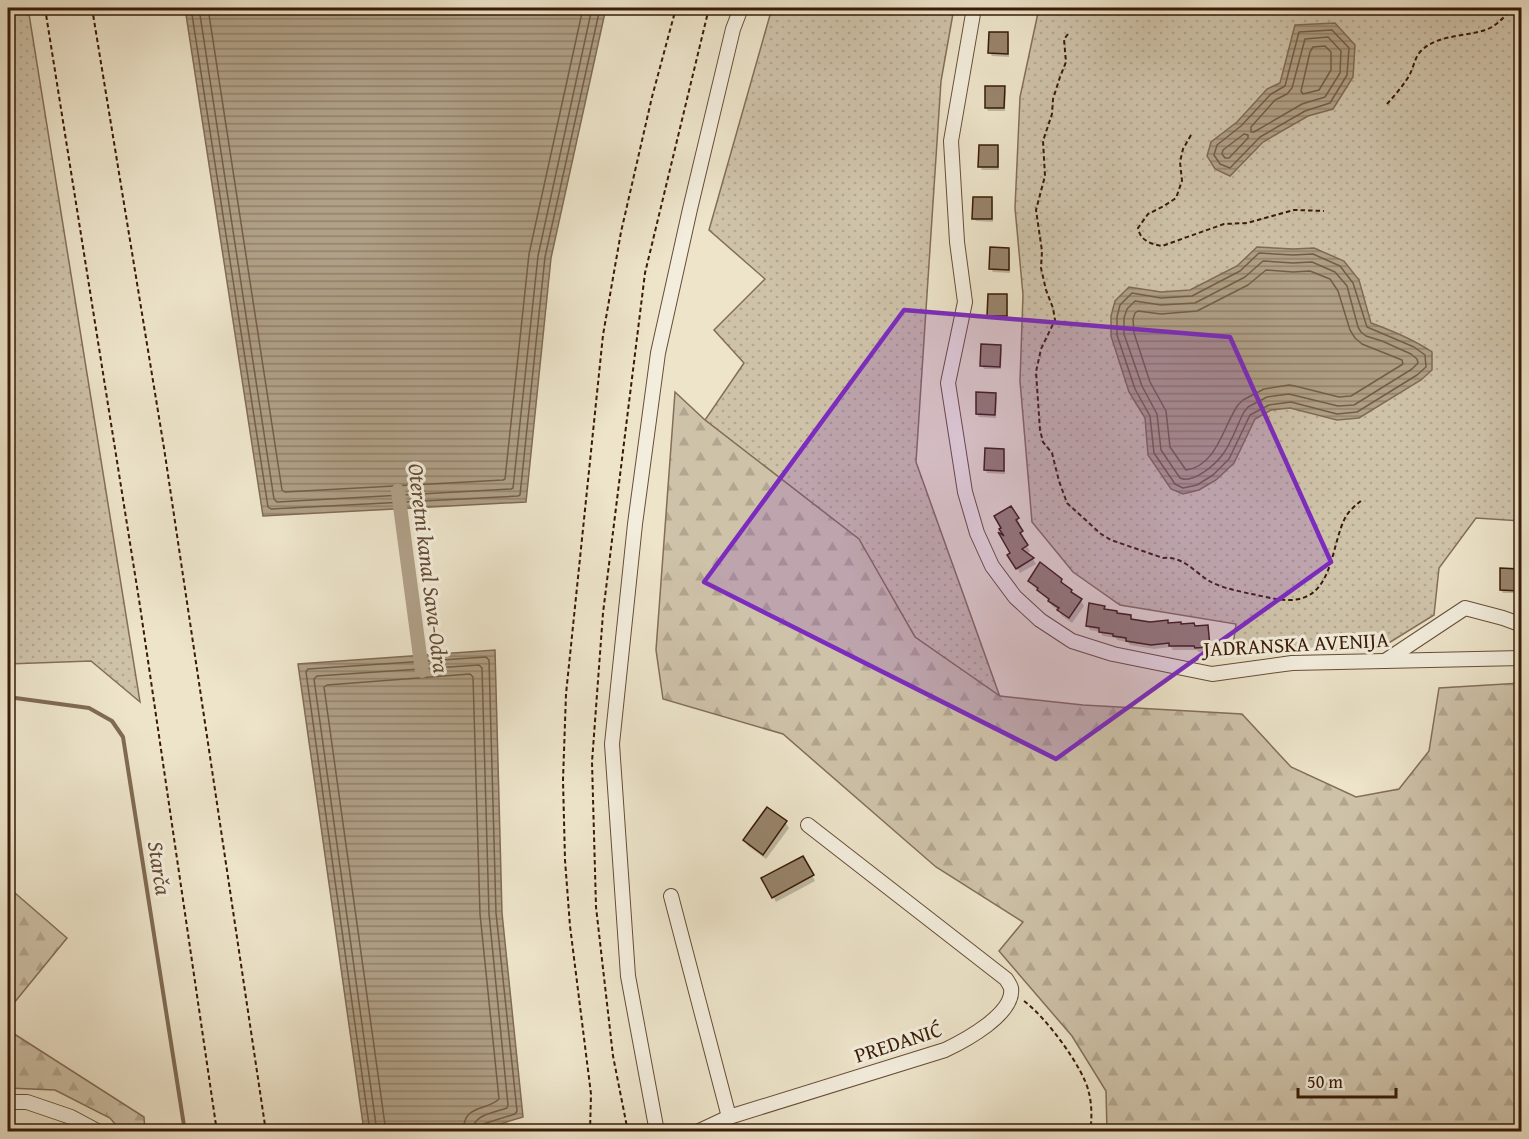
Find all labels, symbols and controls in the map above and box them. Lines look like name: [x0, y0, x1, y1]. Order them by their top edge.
water label: Oteretni kanal Sava-Odra: [400, 461, 458, 675]
street label: JADRANSKA AVENIJA: [1199, 624, 1390, 664]
water label: Starča: [140, 839, 180, 897]
street label: PREDANIĆ: [850, 1013, 946, 1071]
scale bar: [1298, 1061, 1396, 1099]
text: 50 m: [1307, 1068, 1343, 1095]

